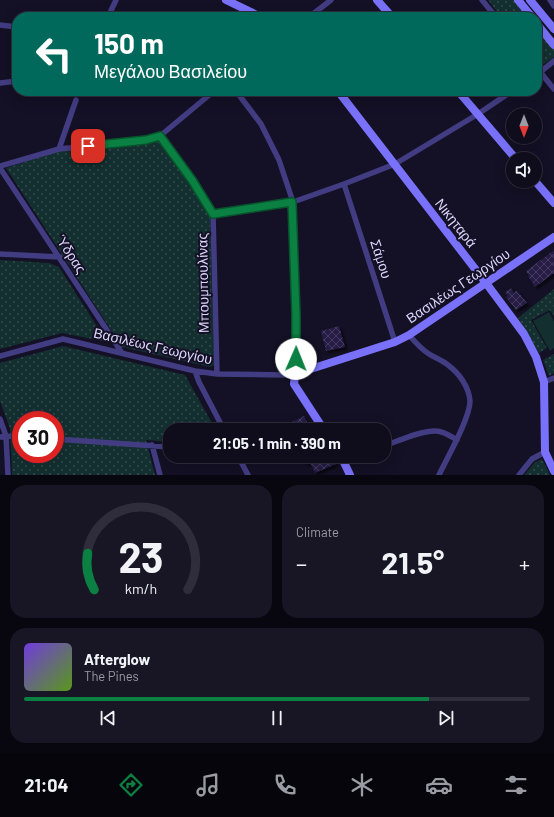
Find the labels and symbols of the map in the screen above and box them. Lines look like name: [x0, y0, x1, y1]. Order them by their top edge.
north arrow: [506, 108, 542, 144]
pin: [71, 129, 105, 163]
street label: Νικηταρά: [432, 195, 481, 251]
street label: Ύδρας: [53, 231, 90, 276]
street label: Μπουμπουλίνας: [193, 233, 212, 333]
street label: Σάμου: [367, 237, 396, 280]
street label: Βασιλέως Γεωργίου: [403, 245, 513, 327]
street label: Βασιλέως Γεωργίου: [92, 324, 214, 367]
position arrow: [275, 338, 317, 380]
speed limit sign: 30: [12, 411, 64, 463]

